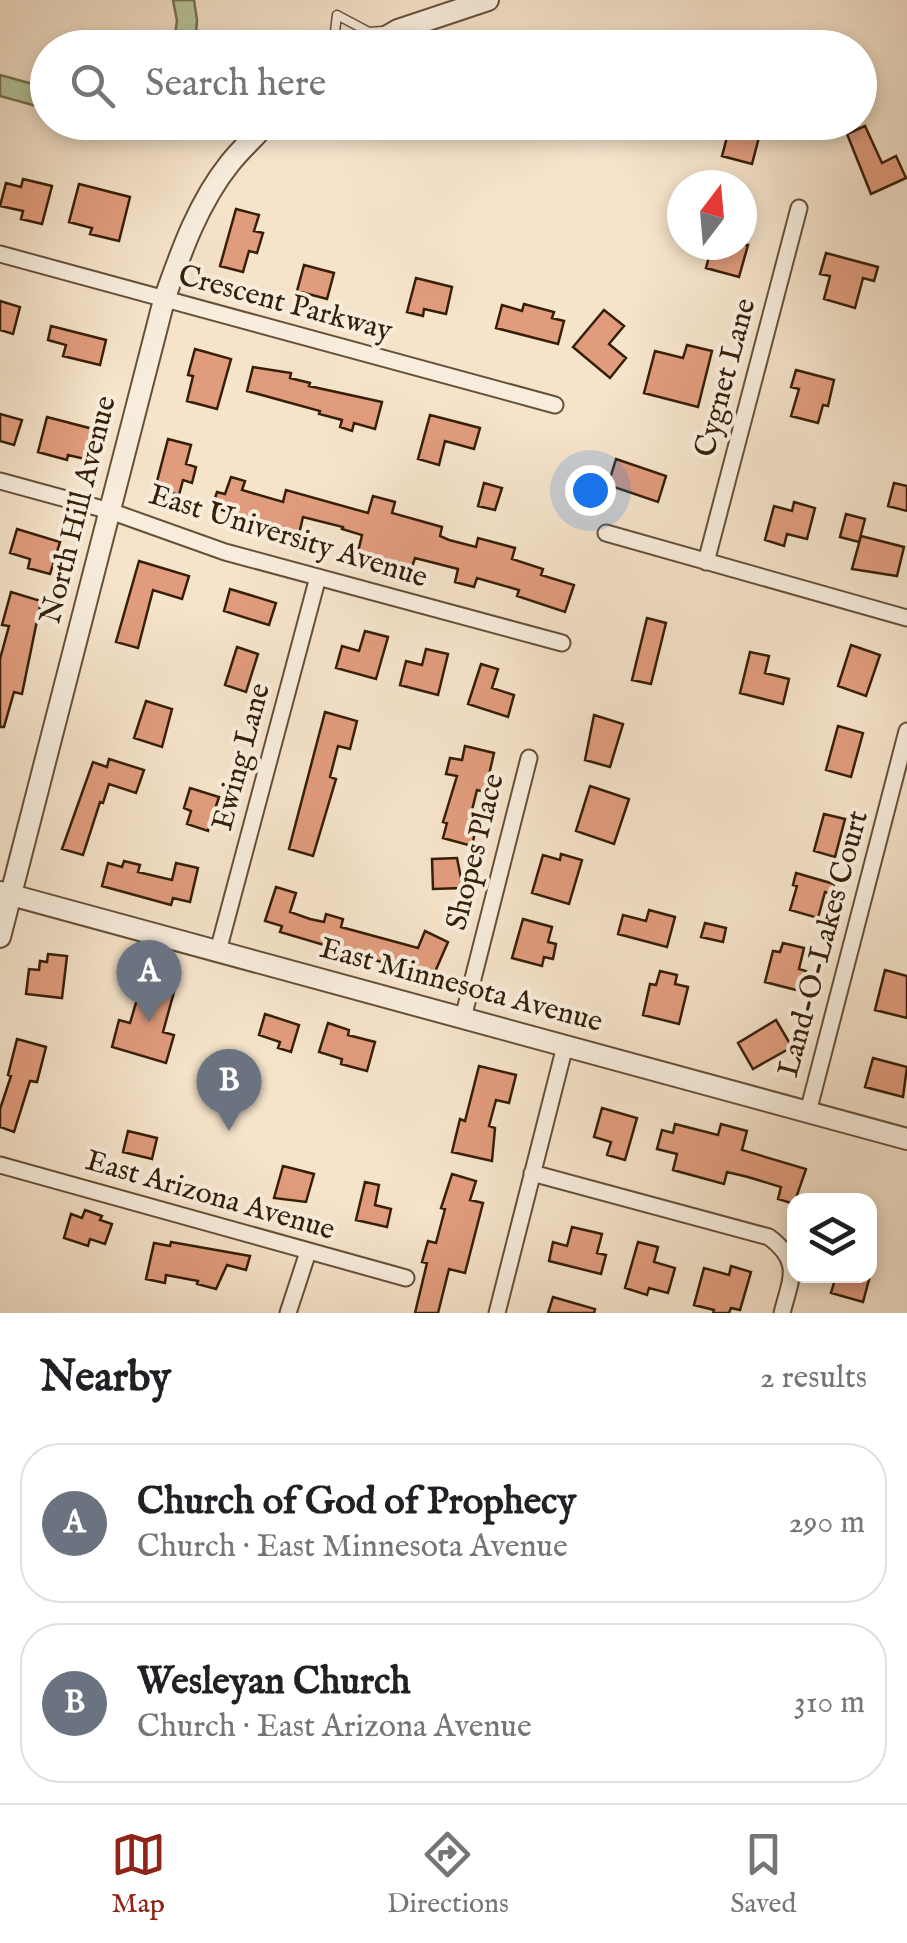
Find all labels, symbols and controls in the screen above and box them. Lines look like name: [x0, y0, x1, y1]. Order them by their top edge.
search box: [30, 30, 877, 140]
icon: search: [65, 58, 120, 113]
text: Search here: [145, 61, 326, 109]
north arrow: [667, 170, 757, 260]
street label: Crescent Parkway: [174, 257, 396, 351]
street label: Cygnet Lane: [687, 295, 765, 461]
street label: North Hill Avenue: [32, 392, 126, 628]
your location: [565, 465, 616, 516]
street label: East University Avenue: [144, 477, 432, 597]
street label: Ewing Lane: [204, 679, 280, 835]
street label: Shopes Place: [438, 770, 514, 934]
street label: Land-O-Lakes Court: [770, 807, 878, 1081]
street label: East Minnesota Avenue: [315, 930, 607, 1042]
pin: A: [116, 940, 182, 1022]
pin: B: [196, 1048, 262, 1131]
street label: East Arizona Avenue: [81, 1142, 339, 1250]
map controls: [787, 1193, 877, 1283]
button: layers: [787, 1193, 877, 1283]
text: Nearby: [40, 1352, 171, 1405]
text: 2 results: [760, 1358, 867, 1399]
text: Church of God of Prophecy: [137, 1479, 576, 1527]
text: A: [64, 1503, 85, 1544]
text: 290 m: [789, 1503, 865, 1544]
text: Church · East Minnesota Avenue: [137, 1527, 568, 1568]
text: Wesleyan Church: [137, 1659, 410, 1707]
text: B: [64, 1683, 85, 1724]
text: 310 m: [794, 1683, 865, 1724]
text: Church · East Arizona Avenue: [137, 1707, 532, 1748]
tab: Map: [111, 1827, 166, 1922]
tab: Directions: [387, 1827, 509, 1922]
tab: Saved: [730, 1827, 796, 1922]

